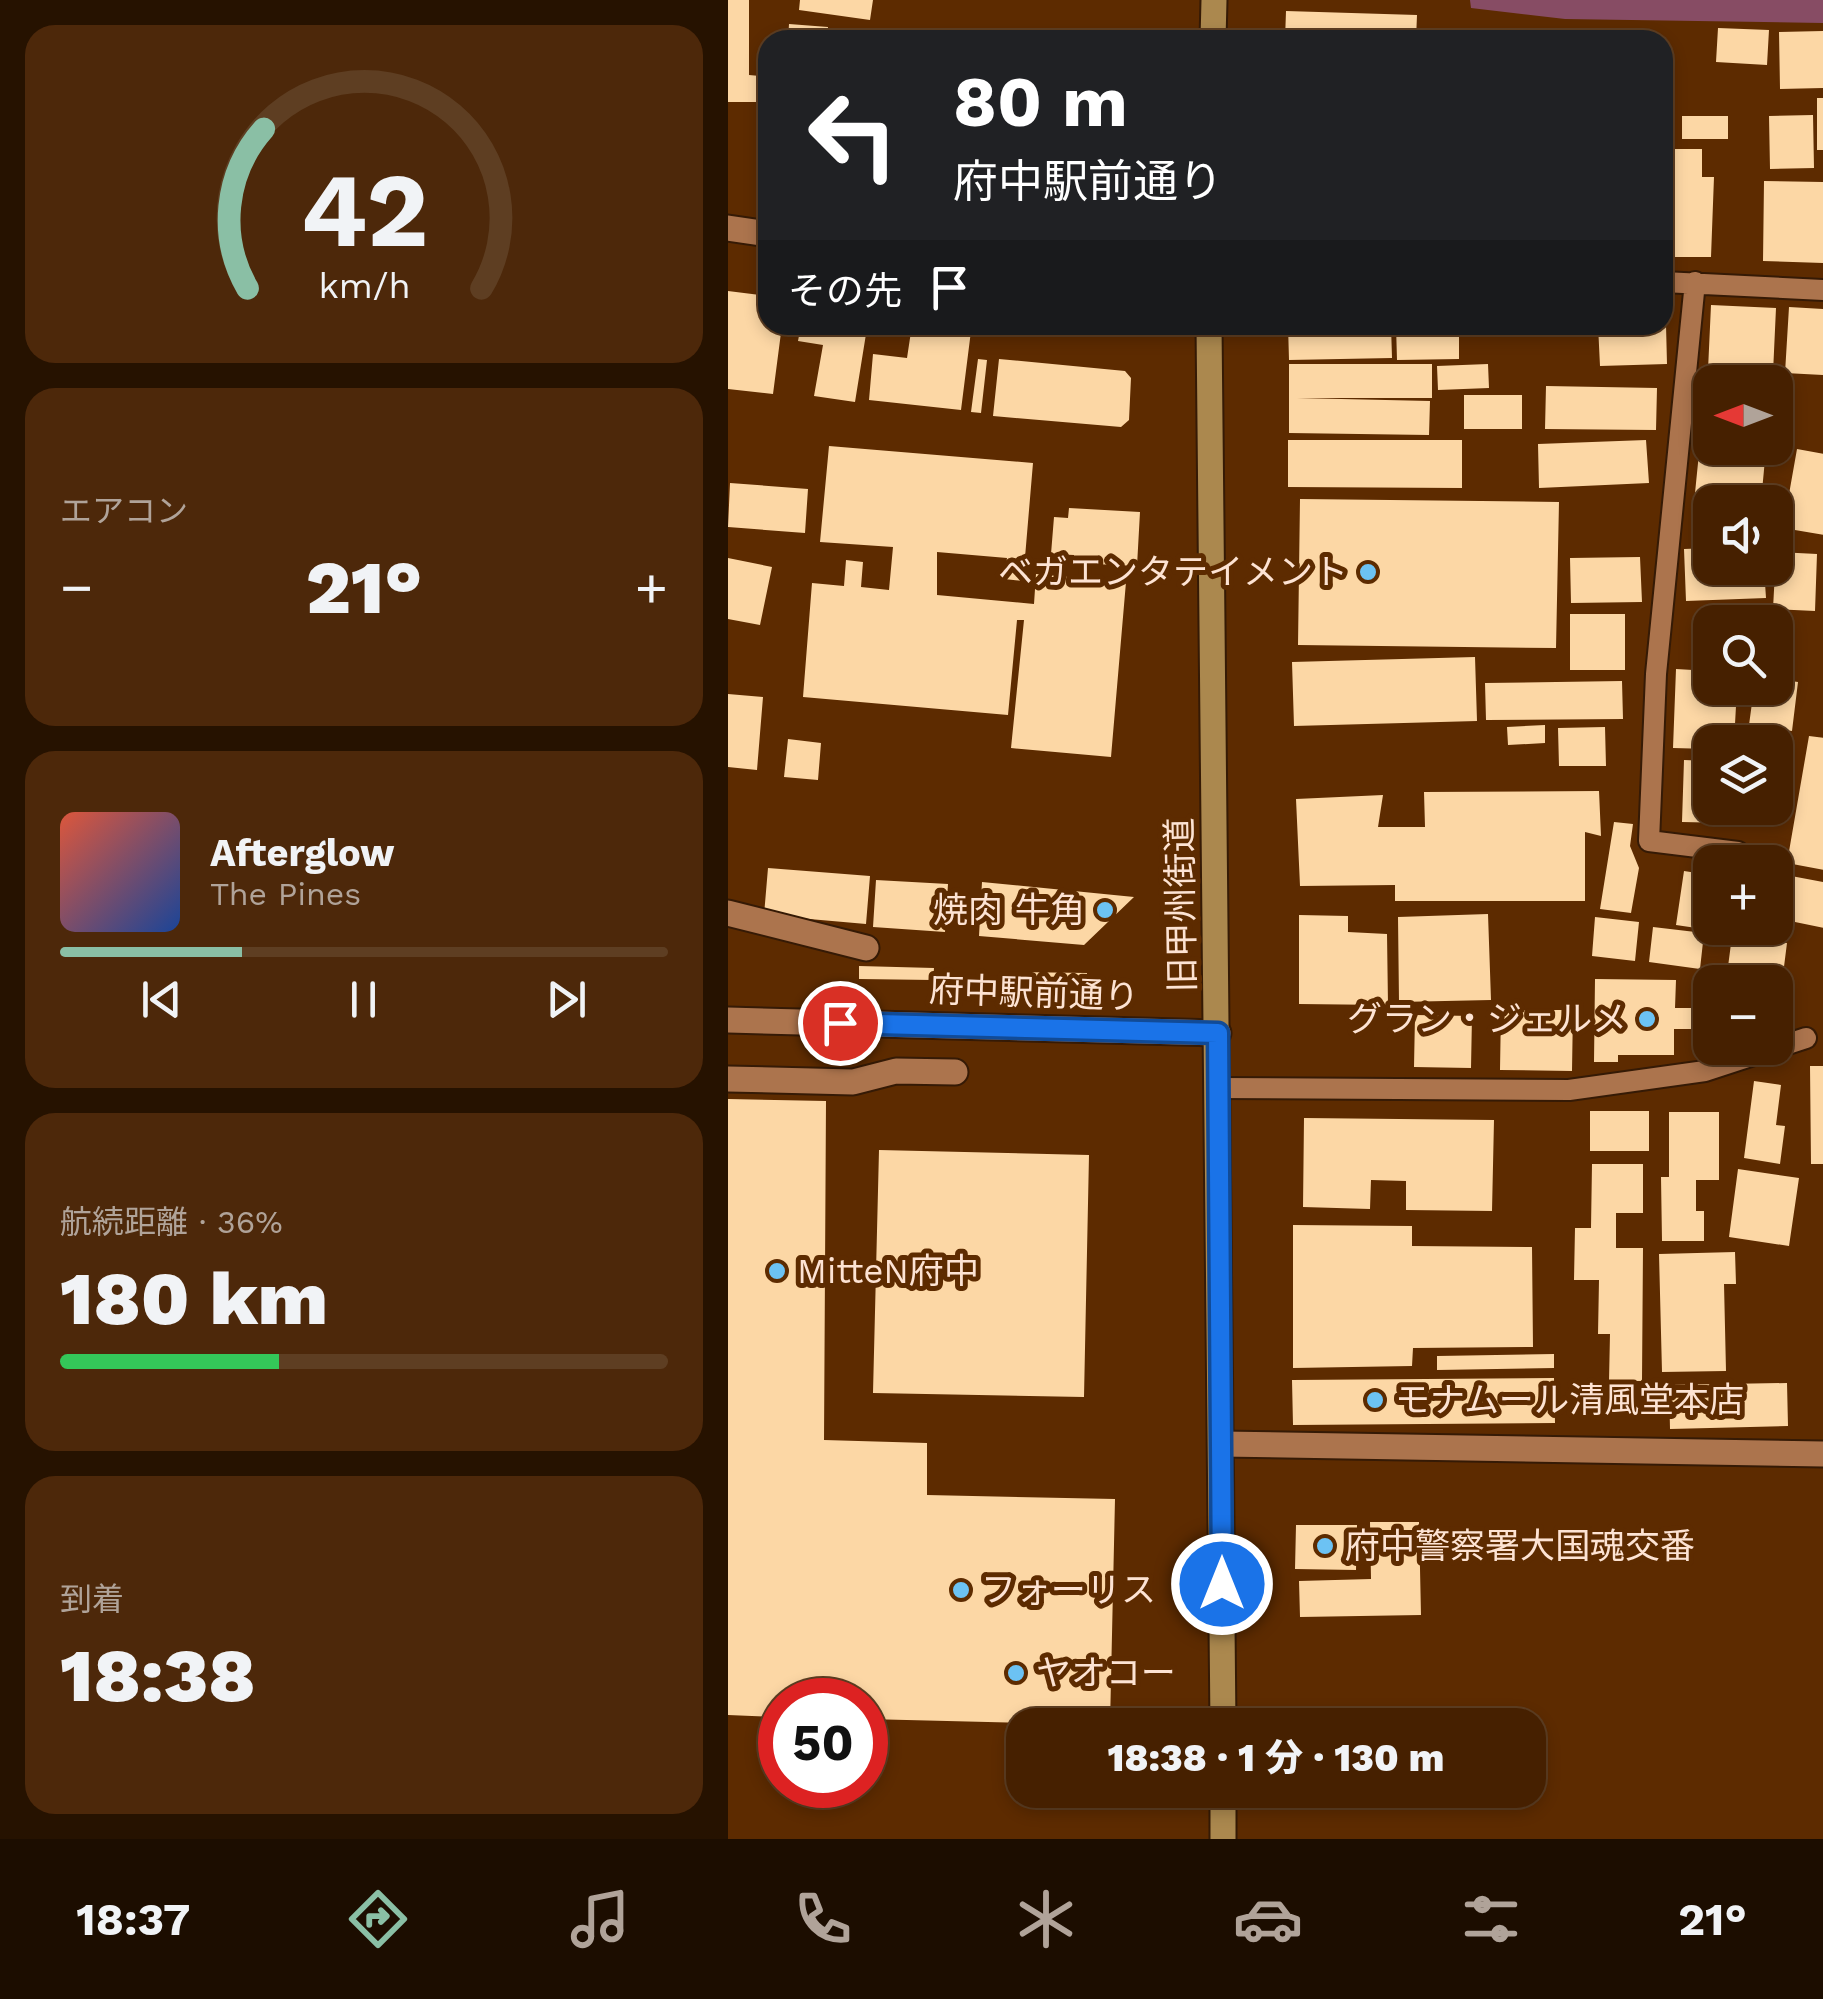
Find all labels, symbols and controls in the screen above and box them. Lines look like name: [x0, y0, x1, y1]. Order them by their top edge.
text: 80 m: [953, 61, 1128, 143]
icon: left: [788, 70, 918, 200]
text: 42: [300, 149, 428, 271]
text: 府中駅前通り: [953, 155, 1223, 208]
icon: arrive: [922, 260, 977, 315]
text: km/h: [318, 265, 410, 307]
text: その先: [788, 269, 902, 313]
north arrow: [1693, 365, 1793, 465]
map controls: [1693, 365, 1793, 1065]
button: sound: [1693, 485, 1793, 585]
text: エアコン: [60, 492, 188, 530]
text: 21°: [306, 543, 422, 631]
place label: ベガエンタテイメント: [998, 551, 1348, 593]
text: −: [60, 555, 93, 619]
text: +: [635, 555, 668, 619]
marker: ベガエンタテイメント: [1357, 561, 1379, 583]
button: search: [1693, 605, 1793, 705]
button: layers: [1693, 725, 1793, 825]
street label: 旧甲州街道: [1158, 817, 1204, 993]
text: Afterglow: [210, 831, 395, 875]
button: +: [1693, 845, 1793, 945]
text: The Pines: [210, 875, 361, 913]
place label: 焼肉 牛角: [933, 889, 1085, 931]
marker: 焼肉 牛角: [1094, 899, 1116, 921]
button: −: [1693, 965, 1793, 1065]
street label: 府中駅前通り: [928, 968, 1140, 1018]
icon: previous: [134, 972, 189, 1027]
icon: pause: [336, 972, 391, 1027]
icon: next: [539, 972, 594, 1027]
pin: [798, 981, 883, 1066]
icon: arrive: [813, 996, 868, 1051]
place label: グラン・ジェルメ: [1347, 998, 1627, 1040]
marker: グラン・ジェルメ: [1636, 1008, 1658, 1030]
text: 航続距離 · 36%: [60, 1203, 283, 1241]
place label: MitteN府中: [797, 1250, 979, 1292]
text: 180 km: [60, 1254, 328, 1342]
marker: MitteN府中: [766, 1260, 788, 1282]
place label: モナムール清風堂本店: [1395, 1379, 1744, 1421]
marker: モナムール清風堂本店: [1364, 1389, 1386, 1411]
place label: 府中警察署大国魂交番: [1345, 1525, 1695, 1567]
position arrow: [1170, 1532, 1274, 1636]
marker: 府中警察署大国魂交番: [1314, 1535, 1336, 1557]
place label: フォーリス: [981, 1569, 1156, 1611]
marker: フォーリス: [950, 1579, 972, 1601]
text: 到着: [60, 1580, 124, 1618]
text: 18:38: [60, 1631, 256, 1719]
place label: ヤオコー: [1036, 1652, 1176, 1694]
marker: ヤオコー: [1005, 1662, 1027, 1684]
speed limit sign: 50: [758, 1678, 888, 1808]
text: 18:38 · 1 分 · 130 m: [1108, 1736, 1444, 1780]
icon: directions: [343, 1884, 413, 1954]
icon: music: [565, 1884, 635, 1954]
icon: phone: [788, 1884, 858, 1954]
icon: climate: [1011, 1884, 1081, 1954]
icon: car: [1233, 1884, 1303, 1954]
icon: filters: [1456, 1884, 1526, 1954]
text: 18:37: [76, 1893, 190, 1946]
text: 21°: [1678, 1893, 1747, 1946]

